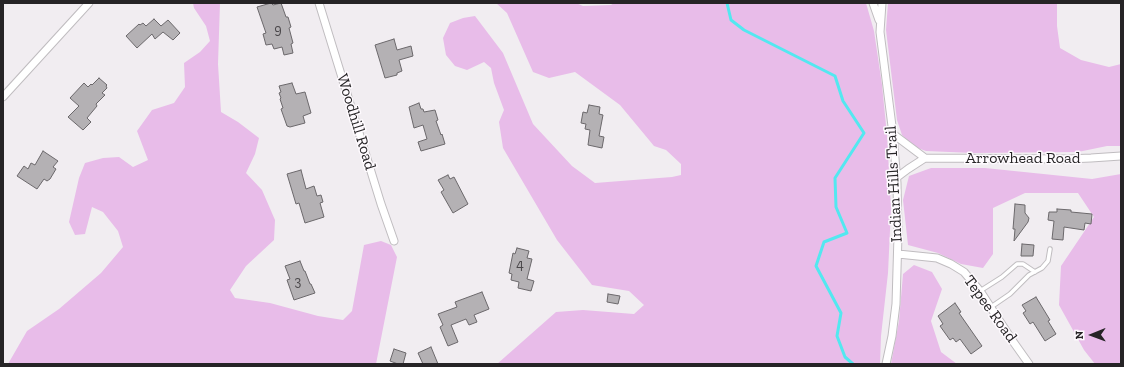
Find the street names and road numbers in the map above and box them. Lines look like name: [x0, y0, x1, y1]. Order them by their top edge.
street label: Woodhill Road: [332, 72, 380, 172]
street label: Indian Hills Trail: [881, 125, 907, 243]
street label: Arrowhead Road: [966, 148, 1080, 168]
street label: Tepee Road: [959, 272, 1021, 346]

